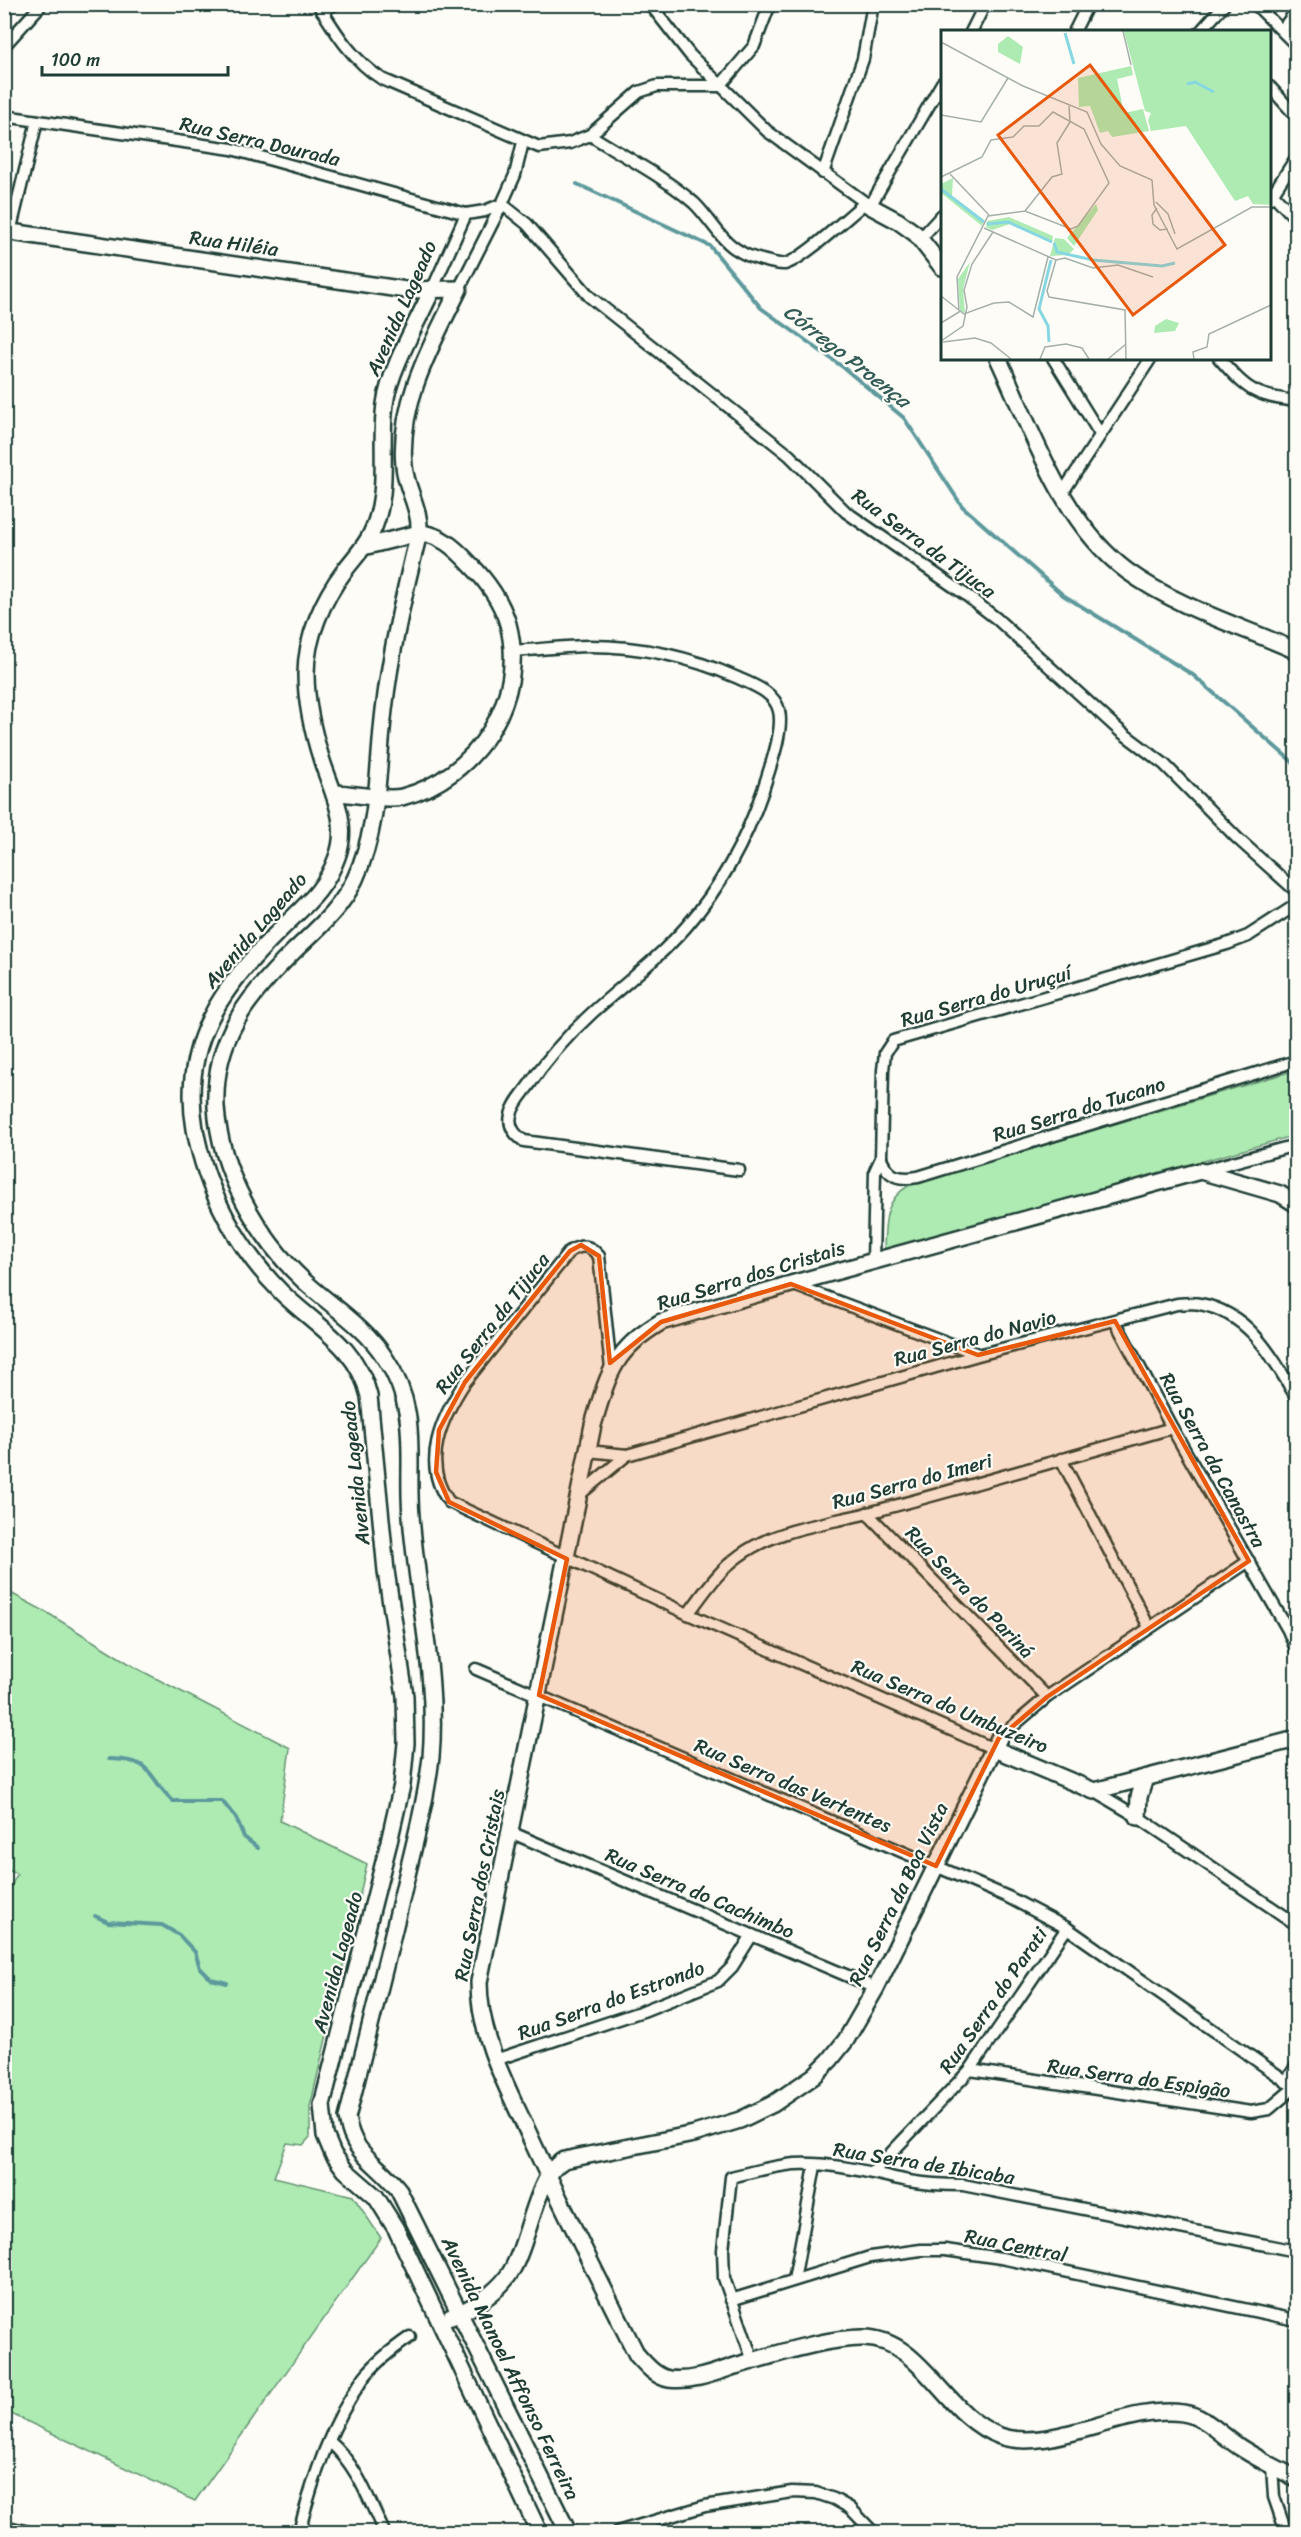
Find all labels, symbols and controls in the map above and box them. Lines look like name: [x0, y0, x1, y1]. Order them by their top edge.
inset map: [941, 30, 1271, 360]
scale bar: [42, 39, 228, 77]
text: 100 m: [51, 44, 100, 76]
street label: Rua Serra Dourada: [176, 106, 344, 177]
street label: Rua Hiléia: [187, 220, 282, 267]
street label: Avenida Lageado: [356, 235, 447, 383]
water label: Córrego Proença: [775, 294, 921, 420]
street label: Rua Serra da Tijuca: [844, 479, 1004, 609]
street label: Avenida Lageado: [194, 864, 316, 997]
street label: Rua Serra do Uruçuí: [897, 955, 1078, 1038]
street label: Rua Serra do Tucano: [989, 1067, 1170, 1152]
street label: Rua Serra dos Cristais: [653, 1230, 850, 1321]
street label: Rua Serra da Tijuca: [426, 1244, 560, 1402]
street label: Rua Serra do Navio: [890, 1300, 1060, 1377]
street label: Rua Serra da Canastra: [1150, 1366, 1276, 1556]
street label: Avenida Lageado: [331, 1399, 381, 1548]
street label: Rua Serra do Imeri: [828, 1443, 998, 1520]
street label: Rua Serra do Pariná: [896, 1517, 1043, 1667]
street label: Rua Serra do Umbuzeiro: [846, 1649, 1054, 1764]
street label: Rua Serra das Vertentes: [689, 1728, 898, 1843]
street label: Rua Serra dos Cristais: [444, 1785, 515, 1984]
street label: Rua Serra da Boa Vista: [839, 1796, 958, 1992]
street label: Rua Serra do Cachimbo: [600, 1838, 800, 1949]
street label: Avenida Lageado: [302, 1887, 373, 2038]
street label: Rua Serra do Parati: [930, 1918, 1058, 2081]
street label: Rua Serra do Estrondo: [513, 1950, 709, 2051]
street label: Rua Serra do Espigão: [1045, 2048, 1233, 2109]
street label: Rua Serra de Ibicaba: [831, 2132, 1018, 2195]
street label: Rua Central: [962, 2218, 1071, 2273]
street label: Avenida Manoel Affonso Ferreira: [431, 2229, 590, 2506]

